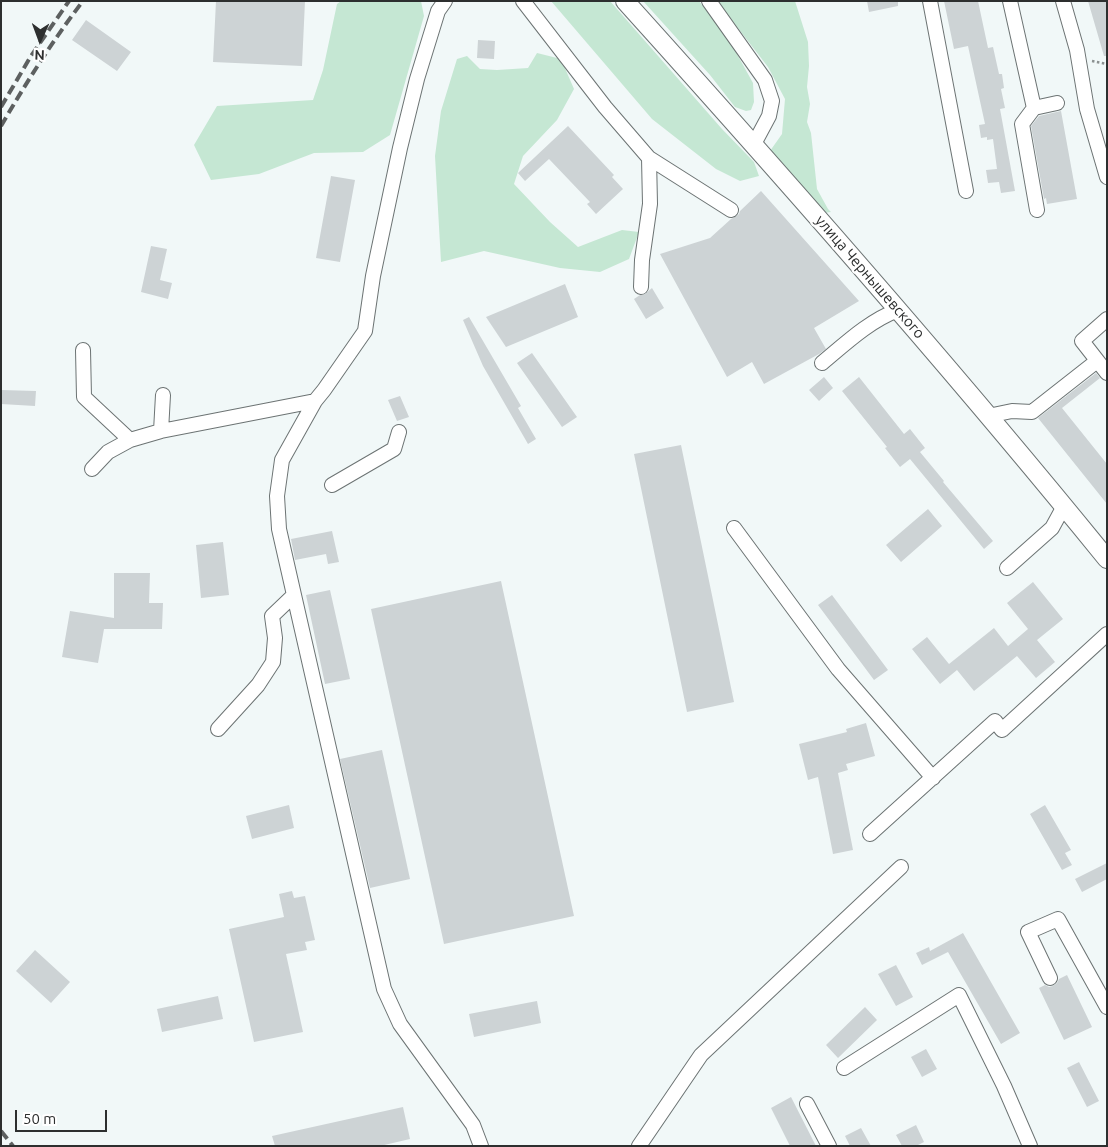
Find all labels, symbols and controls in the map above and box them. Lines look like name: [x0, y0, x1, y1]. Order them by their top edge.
north arrow: [15, 15, 65, 65]
text: N: [34, 47, 45, 63]
street label: улица Чернышевского: [812, 212, 928, 342]
scale bar: [18, 1100, 110, 1132]
text: 50 m: [23, 1110, 56, 1127]

